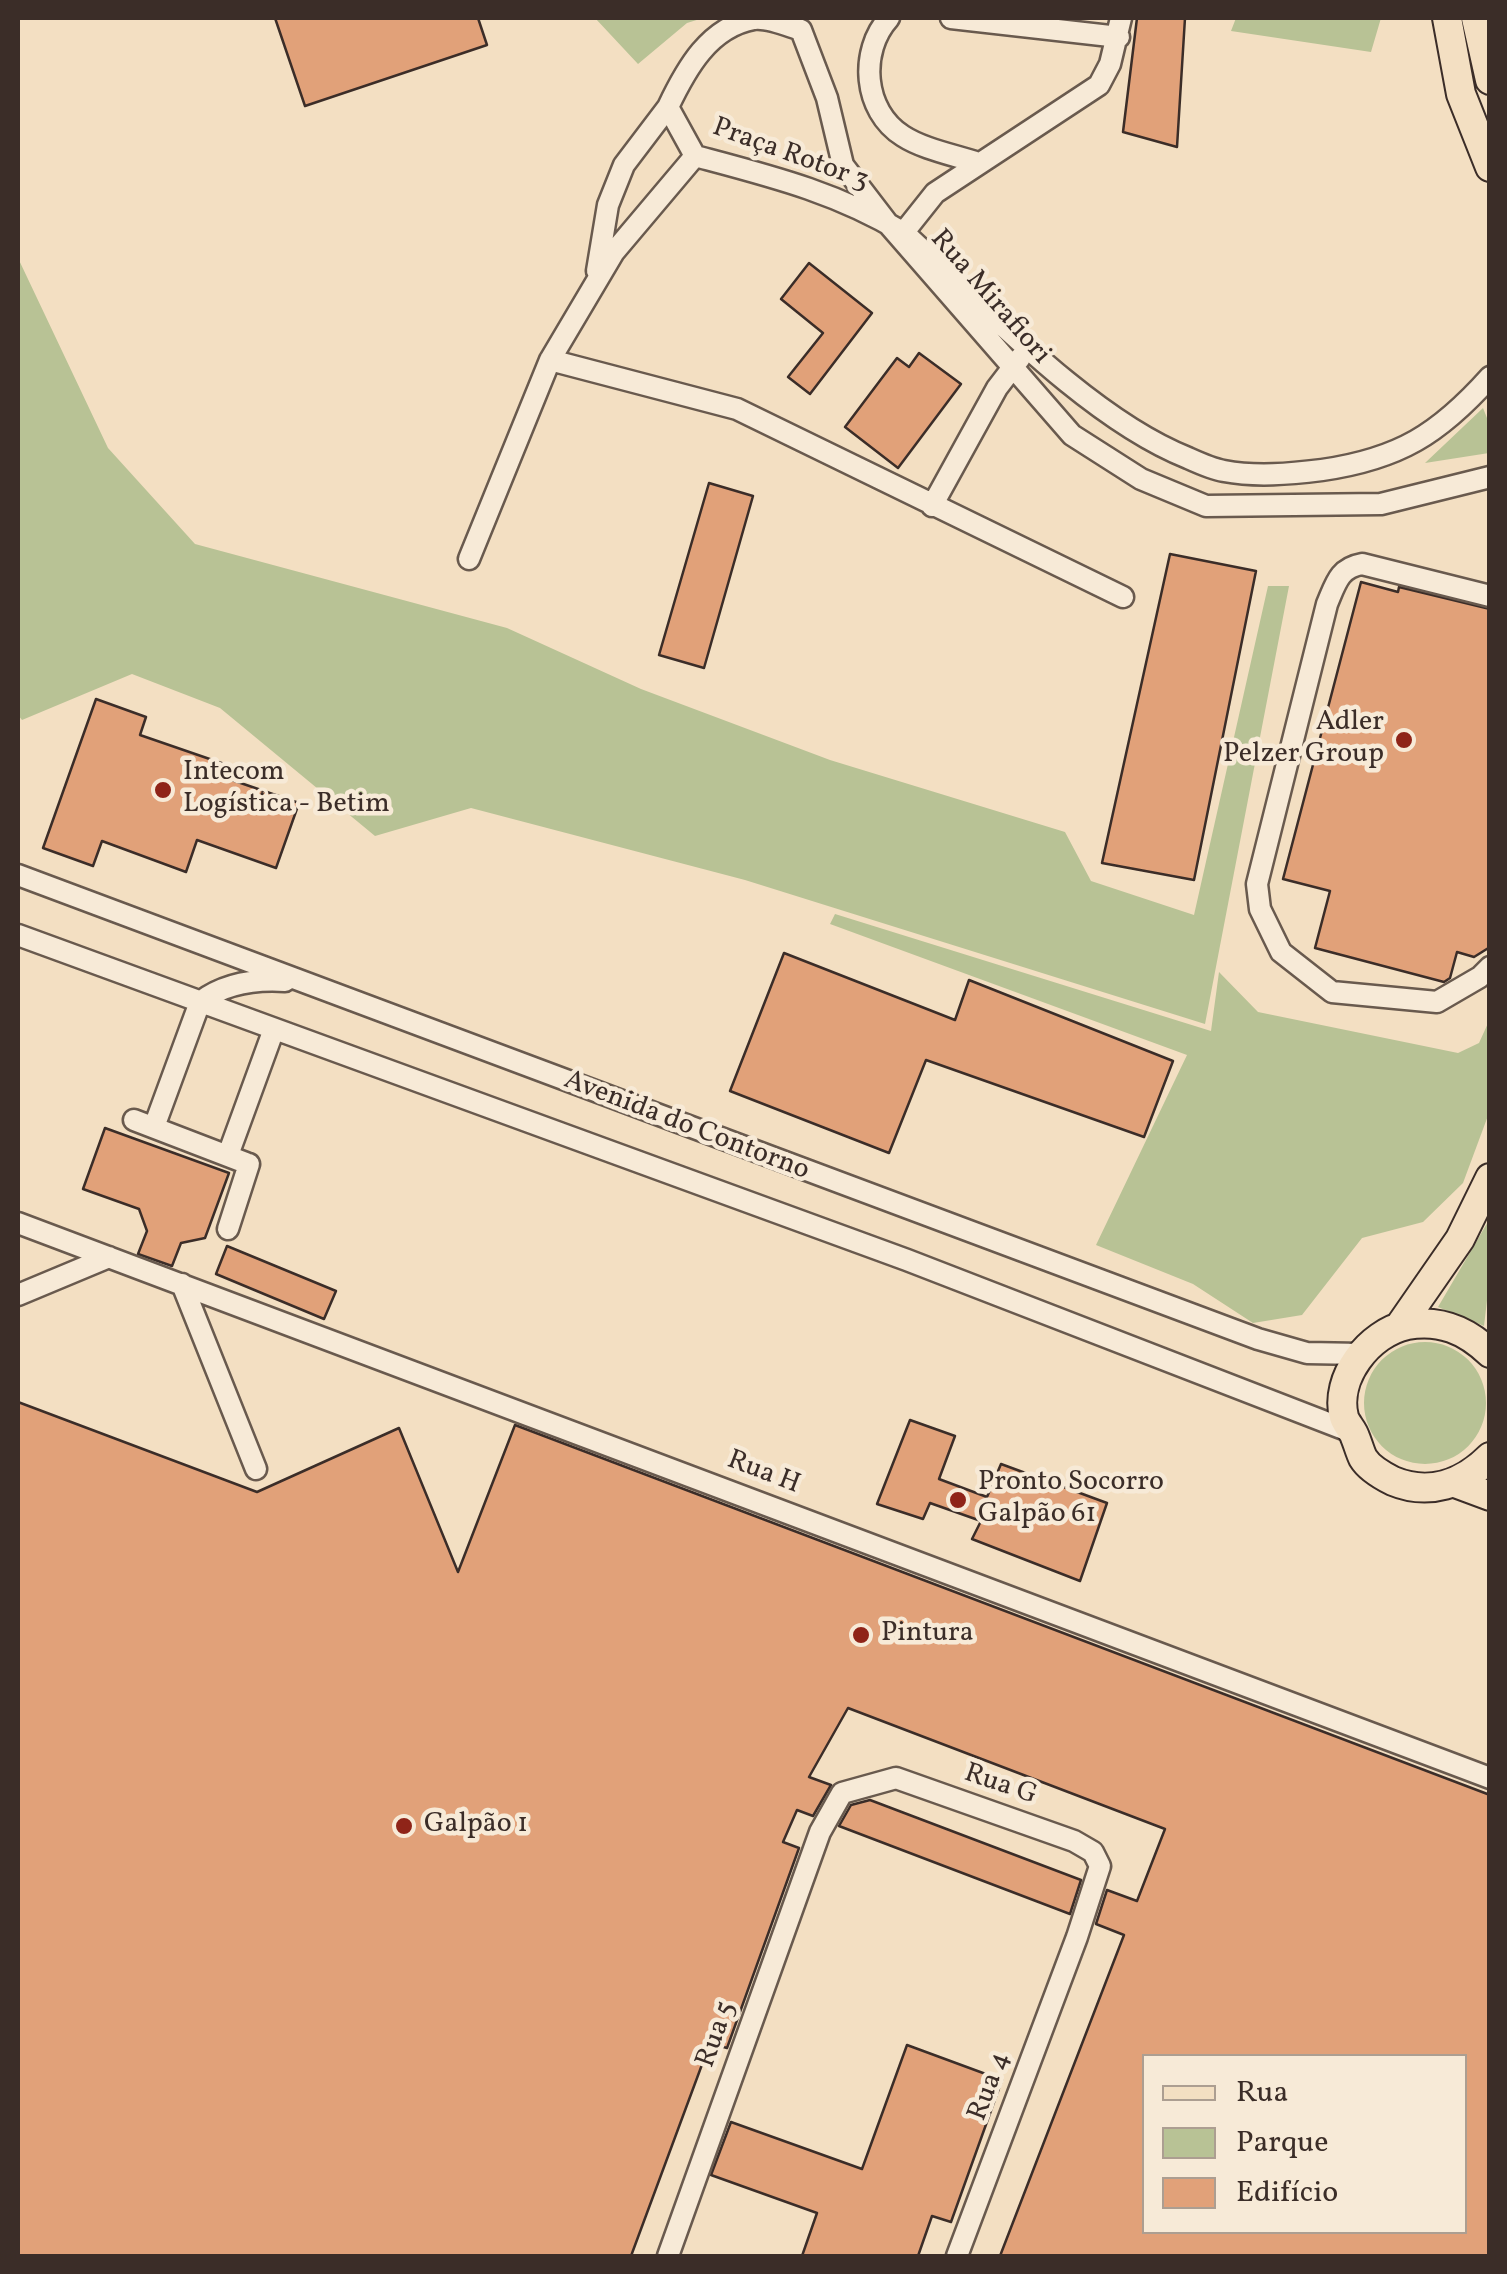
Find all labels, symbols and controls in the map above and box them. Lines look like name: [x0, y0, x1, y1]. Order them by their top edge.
street label: Praça Rotor 3: [707, 112, 873, 200]
street label: Rua Mirafiori: [921, 224, 1057, 372]
place label: Adler Pelzer Group: [1223, 707, 1384, 773]
marker: Adler Pelzer Group: [1393, 729, 1415, 751]
place label: Intecom Logística - Betim: [183, 757, 390, 823]
marker: Intecom Logística - Betim: [152, 779, 174, 801]
street label: Avenida do Contorno: [558, 1065, 814, 1189]
street label: Rua H: [722, 1445, 804, 1503]
place label: Pronto Socorro Galpão 61: [978, 1467, 1164, 1533]
marker: Pronto Socorro Galpão 61: [947, 1489, 969, 1511]
place label: Pintura: [881, 1618, 974, 1652]
marker: Pintura: [850, 1624, 872, 1646]
street label: Rua G: [959, 1758, 1041, 1814]
place label: Galpão 1: [424, 1809, 528, 1843]
marker: Galpão 1: [393, 1815, 415, 1837]
street label: Rua 5: [691, 1997, 745, 2073]
street label: Rua 4: [963, 2048, 1019, 2126]
legend: [1142, 2054, 1467, 2234]
text: Rua: [1236, 2072, 1288, 2114]
text: Parque: [1236, 2122, 1328, 2164]
text: Edifício: [1236, 2172, 1338, 2214]

